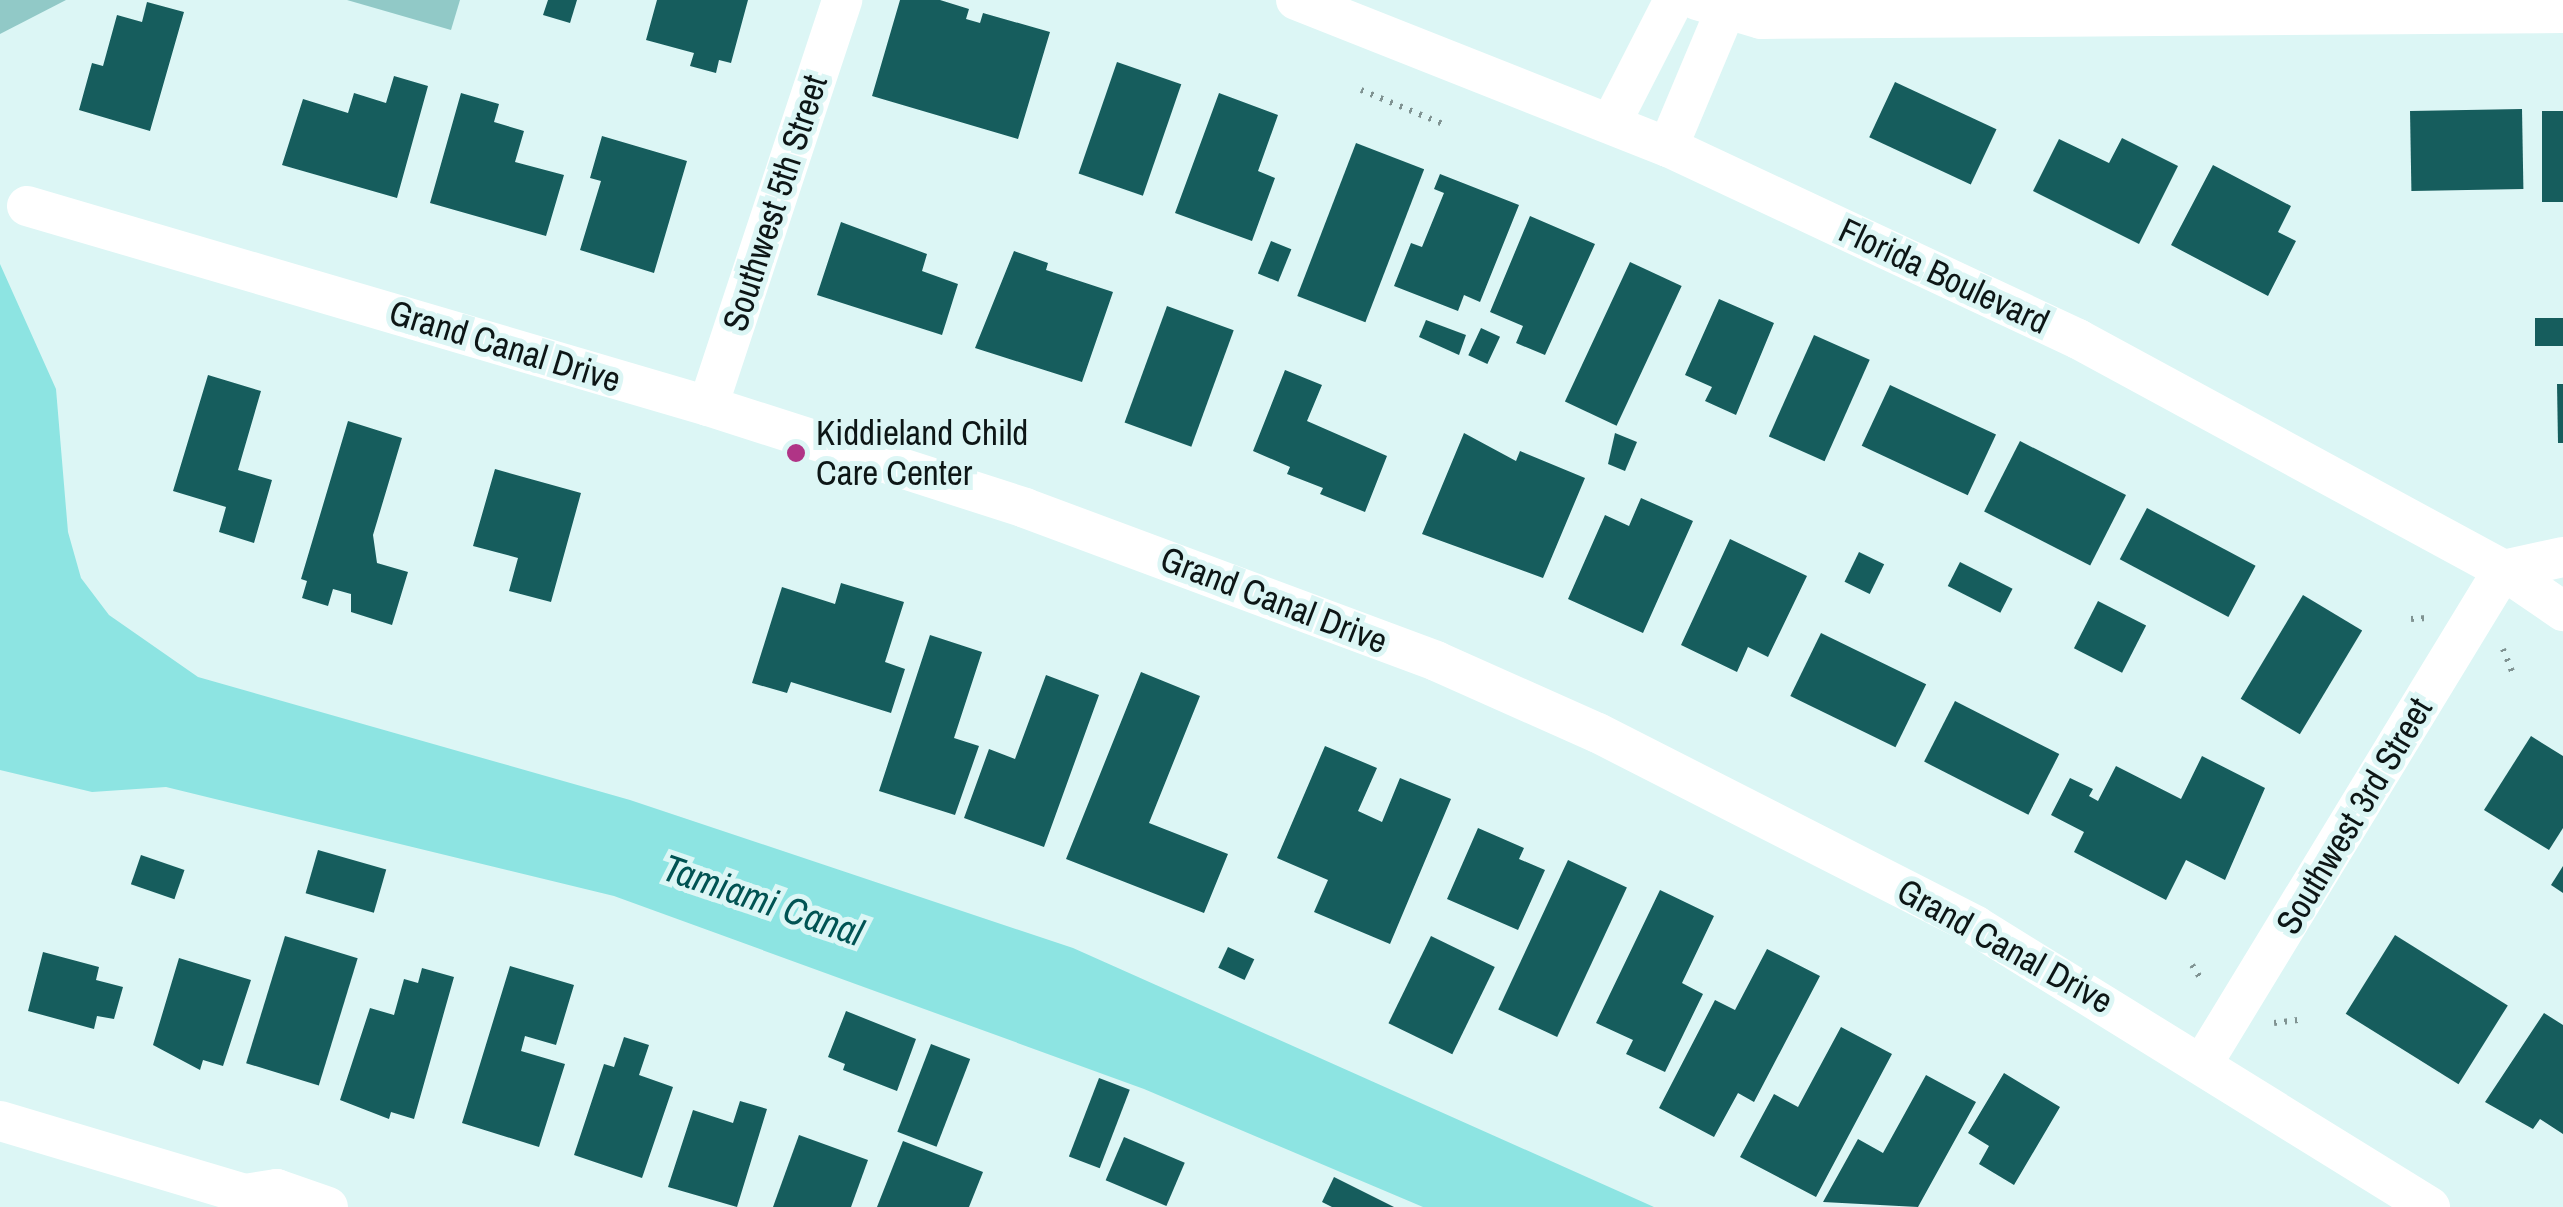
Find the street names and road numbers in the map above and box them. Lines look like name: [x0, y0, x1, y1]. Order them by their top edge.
street label: Southwest 5th Street: [714, 70, 836, 336]
street label: Florida Boulevard: [1832, 209, 2056, 343]
street label: Grand Canal Drive: [384, 291, 626, 401]
street label: Grand Canal Drive: [1155, 538, 1393, 662]
street label: Southwest 3rd Street: [2267, 690, 2441, 942]
street label: Grand Canal Drive: [1890, 870, 2120, 1022]

